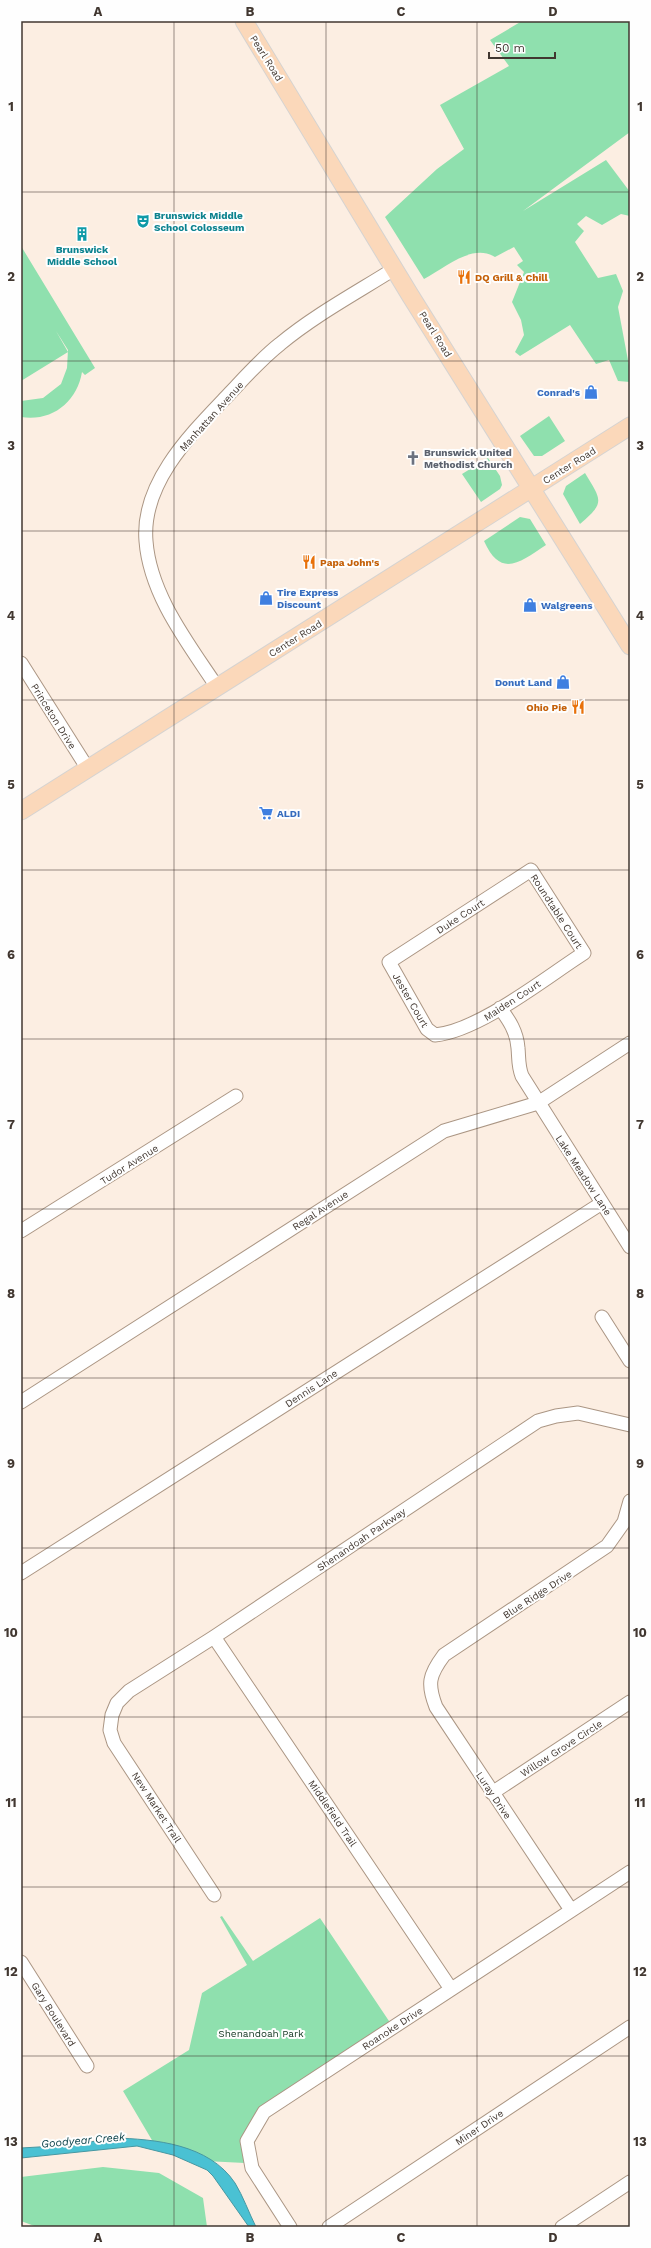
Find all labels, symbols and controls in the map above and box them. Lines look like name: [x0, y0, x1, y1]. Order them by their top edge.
text: A: [94, 4, 103, 19]
text: B: [246, 4, 255, 19]
text: C: [397, 4, 406, 19]
text: D: [548, 4, 558, 19]
street label: Pearl Road: [248, 33, 285, 83]
scale bar: [489, 34, 555, 60]
text: 50 m: [495, 41, 525, 55]
text: 1: [8, 99, 14, 114]
text: 1: [637, 99, 643, 114]
place label: Brunswick Middle School Colosseum: [154, 210, 244, 233]
theatre icon: Brunswick Middle School Colosseum: [135, 213, 151, 229]
building icon: Brunswick Middle School: [74, 226, 90, 242]
place label: Brunswick Middle School: [47, 244, 118, 267]
text: 2: [7, 269, 15, 284]
restaurant icon: DQ Grill & Chill: [456, 269, 472, 285]
text: 2: [636, 269, 644, 284]
place label: DQ Grill & Chill: [475, 272, 549, 283]
street label: Pearl Road: [417, 309, 454, 359]
street label: Manhattan Avenue: [177, 379, 246, 453]
shop icon: Conrad's: [583, 384, 599, 400]
place label: Conrad's: [537, 387, 581, 398]
text: 3: [7, 438, 15, 453]
text: 3: [636, 438, 644, 453]
street label: Center Road: [541, 445, 598, 486]
place label: Brunswick United Methodist Church: [424, 447, 513, 470]
church icon: Brunswick United Methodist Church: [405, 450, 421, 466]
restaurant icon: Papa John's: [301, 554, 317, 570]
place label: Papa John's: [320, 557, 380, 568]
place label: Tire Express Discount: [277, 587, 339, 610]
shop icon: Tire Express Discount: [258, 590, 274, 606]
shop icon: Walgreens: [522, 597, 538, 613]
place label: Walgreens: [541, 600, 593, 611]
text: 4: [7, 608, 16, 623]
text: 4: [636, 608, 645, 623]
street label: Center Road: [267, 618, 324, 659]
shop icon: Donut Land: [555, 674, 571, 690]
place label: Donut Land: [495, 677, 552, 688]
street label: Princeton Drive: [29, 682, 78, 751]
restaurant icon: Ohio Pie: [570, 699, 586, 715]
place label: Ohio Pie: [526, 702, 567, 713]
text: 5: [7, 777, 15, 792]
text: 5: [636, 777, 644, 792]
supermarket icon: ALDI: [258, 805, 274, 821]
place label: ALDI: [277, 808, 300, 819]
street label: Roundtable Court: [528, 872, 585, 951]
street label: Duke Court: [434, 896, 487, 936]
text: 6: [7, 947, 15, 962]
text: 6: [636, 947, 644, 962]
street label: Jester Court: [391, 971, 431, 1030]
street label: Maiden Court: [482, 978, 543, 1023]
text: 7: [7, 1117, 15, 1132]
text: 7: [636, 1117, 644, 1132]
street label: Lake Meadow Lane: [554, 1133, 614, 1218]
street label: Tudor Avenue: [98, 1142, 160, 1187]
street label: Regal Avenue: [290, 1188, 350, 1233]
text: 8: [7, 1286, 15, 1301]
text: 8: [636, 1286, 644, 1301]
street label: Dennis Lane: [283, 1367, 340, 1409]
text: 9: [7, 1456, 15, 1471]
text: 9: [636, 1456, 644, 1471]
street label: Shenandoah Parkway: [315, 1505, 408, 1573]
street label: Blue Ridge Drive: [501, 1568, 574, 1621]
text: 10: [4, 1625, 18, 1640]
text: 10: [633, 1625, 647, 1640]
street label: Willow Grove Circle: [518, 1718, 604, 1779]
street label: New Market Trail: [130, 1770, 183, 1845]
street label: Luray Drive: [474, 1770, 514, 1821]
street label: Middlefield Trail: [306, 1778, 359, 1849]
text: 11: [5, 1795, 17, 1810]
text: 11: [634, 1795, 646, 1810]
text: 12: [4, 1964, 18, 1979]
text: 12: [633, 1964, 647, 1979]
street label: Gary Boulevard: [29, 1980, 78, 2048]
street label: Roanoke Drive: [360, 2005, 425, 2052]
park label: Shenandoah Park: [218, 2028, 304, 2039]
street label: Miner Drive: [453, 2107, 505, 2147]
water label: Goodyear Creek: [41, 2130, 127, 2151]
text: 13: [4, 2134, 18, 2149]
text: 13: [633, 2134, 647, 2149]
text: A: [94, 2230, 103, 2245]
text: B: [246, 2230, 255, 2245]
text: C: [397, 2230, 406, 2245]
text: D: [548, 2230, 558, 2245]

